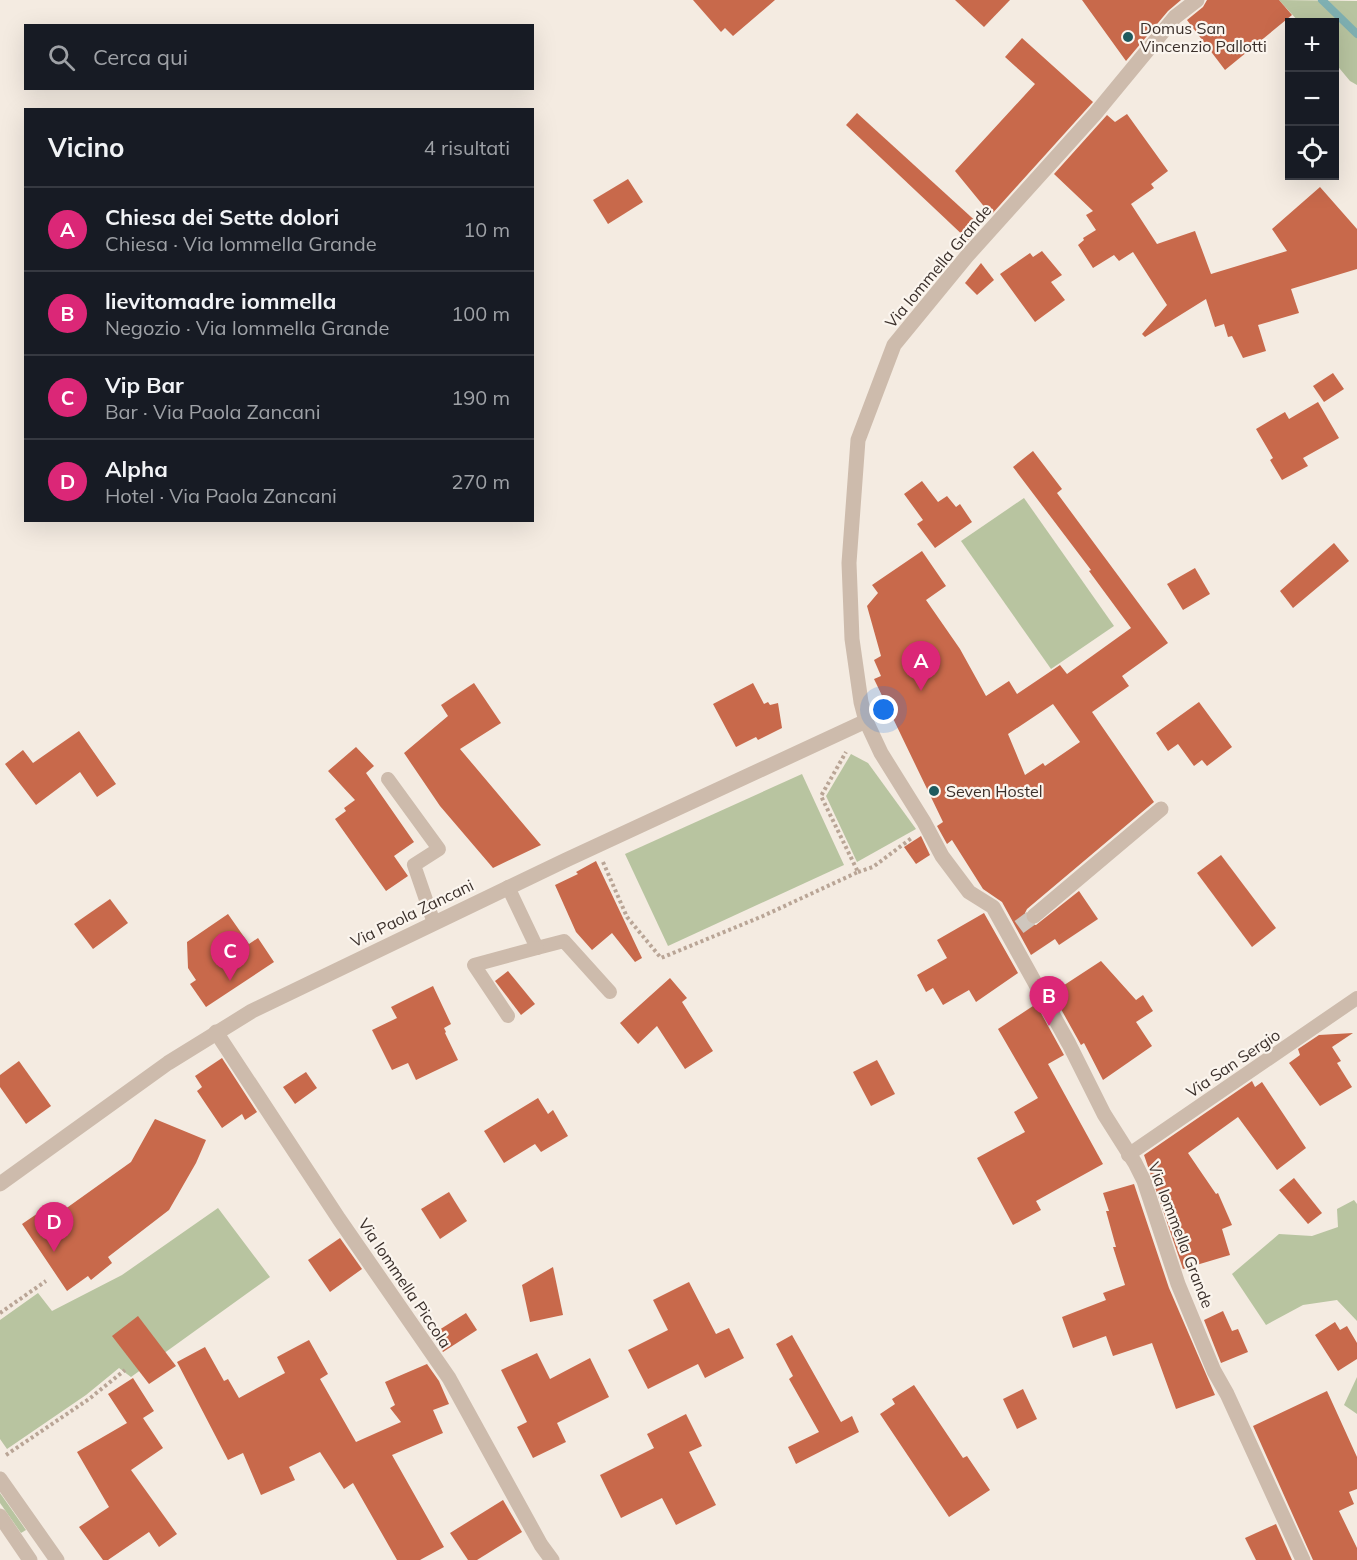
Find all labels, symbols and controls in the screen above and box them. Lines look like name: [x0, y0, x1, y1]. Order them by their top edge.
place label: Domus San Vincenzio Pallotti: [1140, 18, 1267, 56]
map controls: [1285, 18, 1339, 180]
button: +: [1285, 18, 1339, 72]
search box: [24, 24, 534, 90]
marker: Domus San Vincenzio Pallotti: [1121, 30, 1135, 44]
icon: search: [45, 41, 78, 74]
text: Cerca qui: [93, 43, 188, 71]
button: −: [1285, 72, 1339, 126]
button: locate: [1285, 126, 1339, 180]
text: Vicino: [48, 131, 125, 164]
text: 4 risultati: [424, 135, 510, 160]
street label: Via Iommella Grande: [881, 200, 995, 332]
text: Chiesa dei Sette dolori: [105, 203, 339, 231]
text: A: [60, 217, 75, 242]
text: 10 m: [463, 217, 510, 242]
text: Chiesa · Via Iommella Grande: [105, 231, 377, 256]
text: lievitomadre iommella: [105, 287, 336, 315]
text: B: [61, 301, 74, 326]
text: 100 m: [451, 301, 510, 326]
text: Negozio · Via Iommella Grande: [105, 315, 389, 340]
text: Vip Bar: [105, 371, 184, 399]
text: C: [61, 385, 74, 410]
text: 190 m: [451, 385, 510, 410]
text: Bar · Via Paola Zancani: [105, 399, 321, 424]
text: Alpha: [105, 455, 168, 483]
text: D: [60, 469, 75, 494]
text: 270 m: [451, 469, 510, 494]
text: Hotel · Via Paola Zancani: [105, 483, 337, 508]
pin: A: [902, 642, 940, 691]
your location: [869, 695, 898, 724]
place label: Seven Hostel: [946, 781, 1042, 801]
marker: Seven Hostel: [927, 784, 941, 798]
street label: Via Paola Zancani: [347, 875, 477, 951]
pin: C: [210, 932, 250, 981]
pin: B: [1030, 976, 1068, 1026]
street label: Via San Sergio: [1182, 1024, 1284, 1102]
street label: Via Iommella Grande: [1144, 1159, 1218, 1311]
pin: D: [34, 1202, 74, 1252]
street label: Via Iommella Piccola: [354, 1214, 456, 1352]

